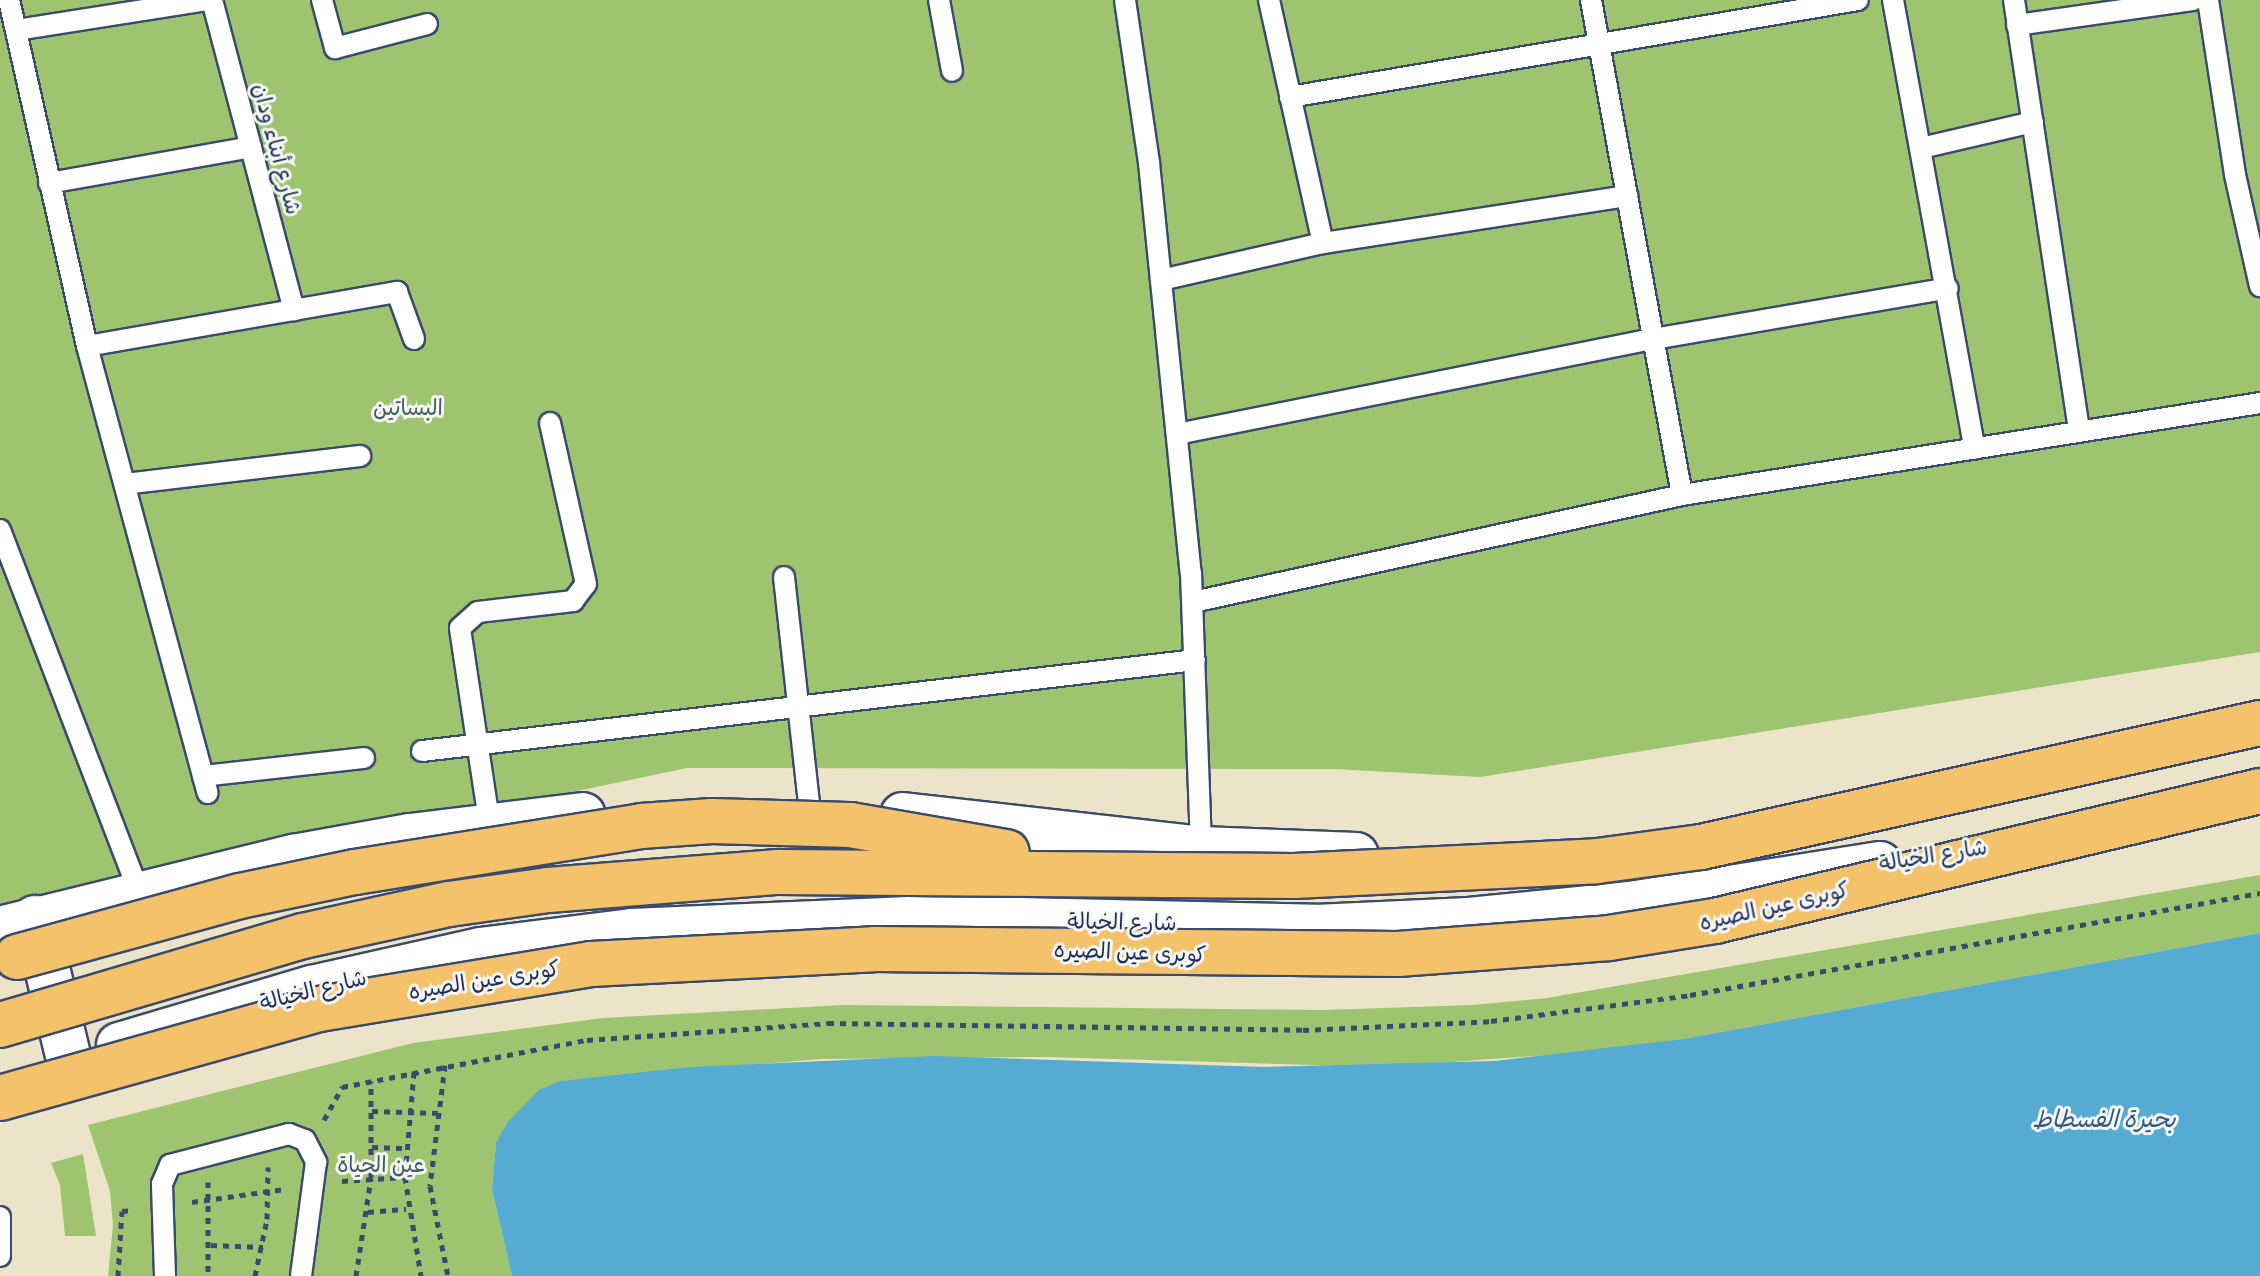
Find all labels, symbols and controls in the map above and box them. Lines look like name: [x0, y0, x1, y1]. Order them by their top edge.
street label: شارع أبناء ودان: [247, 81, 307, 217]
park label: البساتين: [373, 395, 443, 421]
street label: شارع الخيالة: [1877, 833, 1989, 877]
street label: كوبرى عين الصيره: [1697, 876, 1851, 936]
street label: شارع الخيالة: [1067, 908, 1177, 936]
street label: كوبرى عين الصيره: [1053, 936, 1207, 968]
street label: كوبرى عين الصيره: [407, 955, 561, 1005]
street label: شارع الخيالة: [257, 964, 369, 1016]
water label: بحيرة الفسطاط: [2032, 1105, 2176, 1133]
park label: عين الحياة: [337, 1152, 425, 1178]

